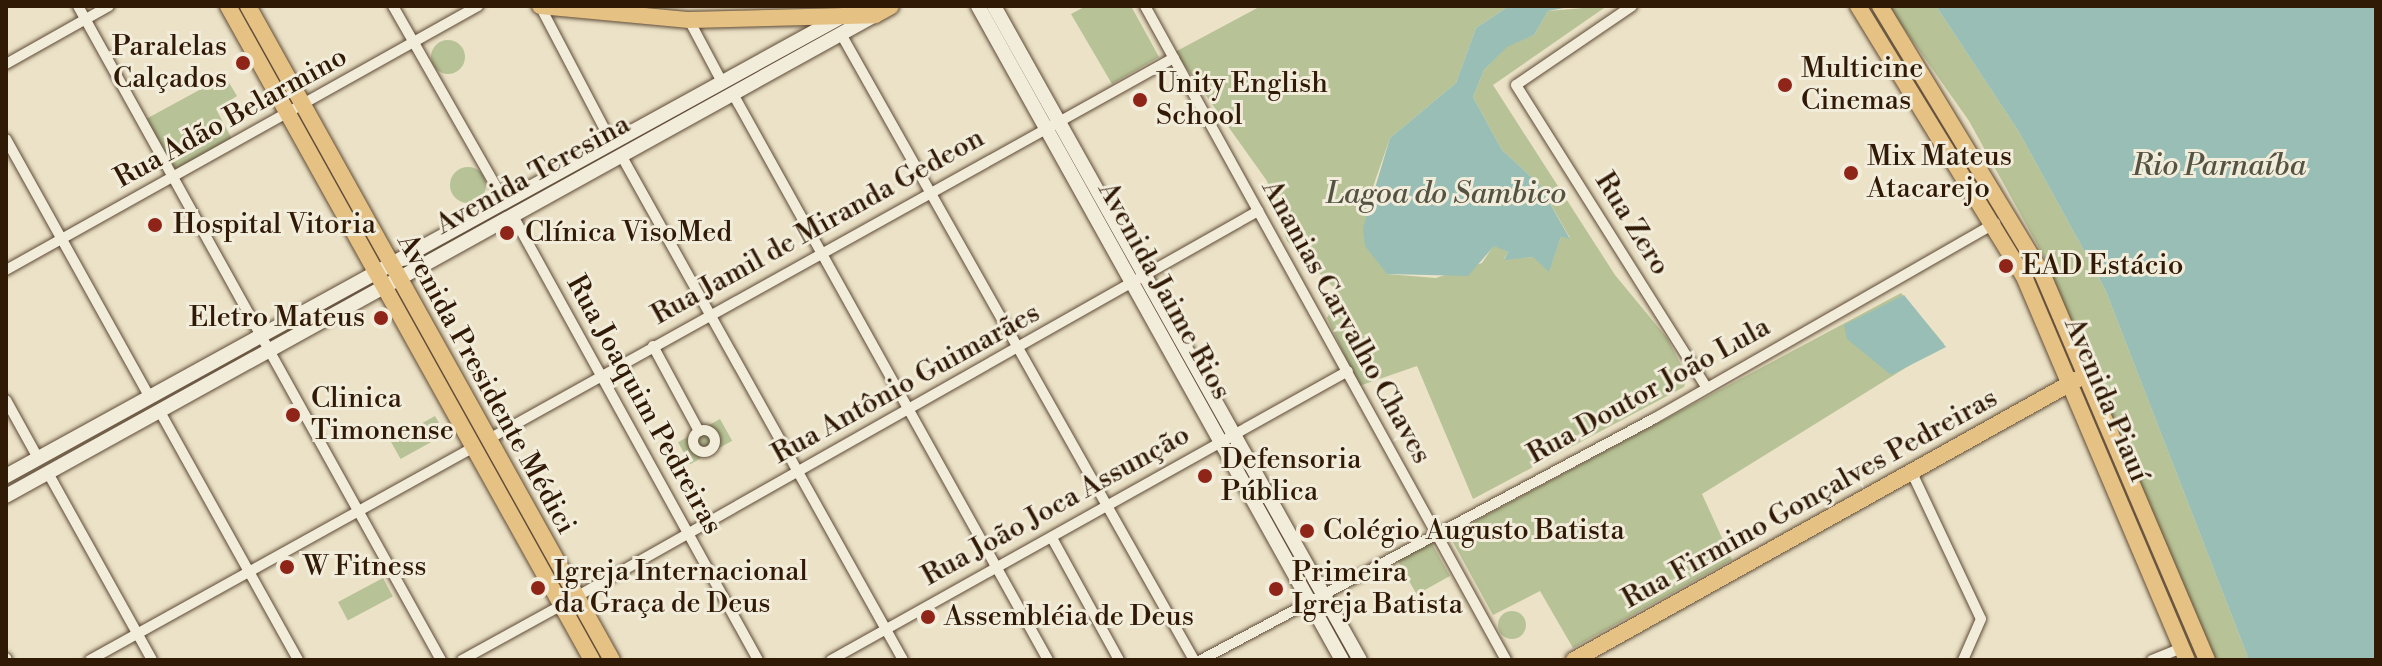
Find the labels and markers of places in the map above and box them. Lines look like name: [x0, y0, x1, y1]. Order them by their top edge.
place label: Paralelas Calçados: [112, 30, 227, 96]
place label: Multicine Cinemas: [1801, 52, 1923, 118]
marker: Paralelas Calçados: [234, 54, 252, 72]
place label: Unity English School: [1156, 67, 1328, 133]
marker: Multicine Cinemas: [1776, 76, 1794, 94]
marker: Unity English School: [1131, 91, 1149, 109]
place label: Mix Mateus Atacarejo: [1867, 140, 2012, 206]
marker: Mix Mateus Atacarejo: [1842, 164, 1860, 182]
place label: Hospital Vitoria: [173, 208, 376, 242]
marker: Hospital Vitoria: [144, 214, 166, 236]
place label: Clínica VisoMed: [525, 216, 732, 250]
marker: Clínica VisoMed: [496, 222, 518, 244]
place label: EAD Estácio: [2022, 249, 2184, 283]
marker: EAD Estácio: [1997, 257, 2015, 275]
place label: Eletro Mateus: [189, 301, 365, 335]
marker: Eletro Mateus: [372, 309, 390, 327]
place label: Clinica Timonense: [311, 382, 454, 448]
marker: Clinica Timonense: [282, 404, 304, 426]
place label: Defensoria Pública: [1221, 443, 1361, 509]
marker: Defensoria Pública: [1196, 467, 1214, 485]
place label: Colégio Augusto Batista: [1323, 514, 1625, 548]
marker: Colégio Augusto Batista: [1298, 522, 1316, 540]
place label: W Fitness: [303, 550, 426, 584]
place label: Igreja Internacional da Graça de Deus: [554, 555, 808, 621]
place label: Primeira Igreja Batista: [1292, 556, 1463, 622]
marker: W Fitness: [278, 558, 296, 576]
marker: Igreja Internacional da Graça de Deus: [529, 579, 547, 597]
marker: Primeira Igreja Batista: [1267, 580, 1285, 598]
place label: Assembléia de Deus: [944, 600, 1194, 634]
marker: Assembléia de Deus: [919, 608, 937, 626]

